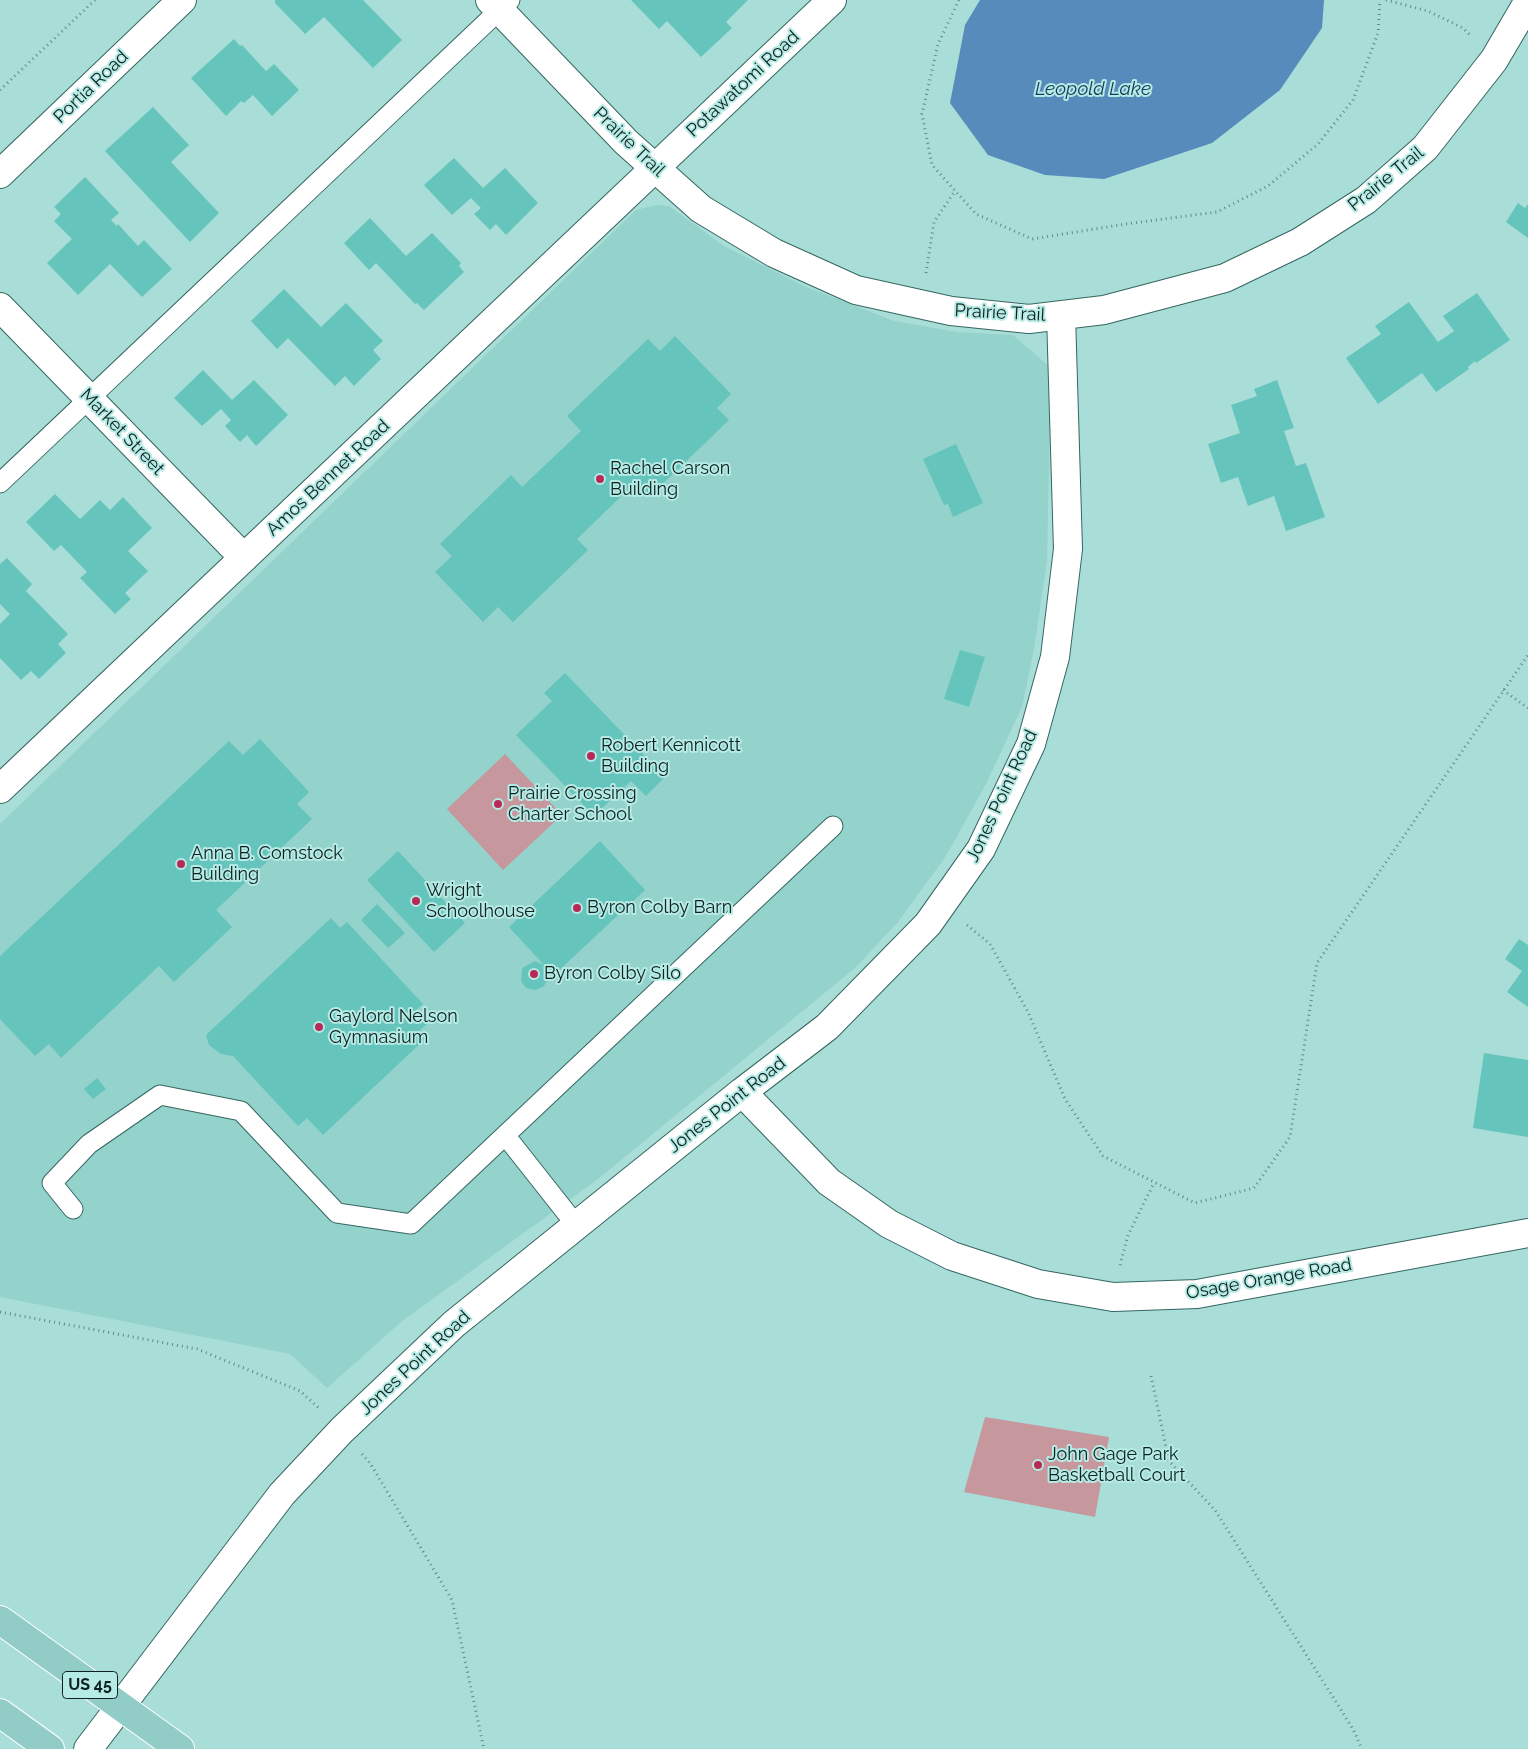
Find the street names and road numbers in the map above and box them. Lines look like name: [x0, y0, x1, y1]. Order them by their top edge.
street label: Potawatomi Road: [682, 26, 804, 142]
street label: Portia Road: [49, 46, 133, 128]
street label: Prairie Trail: [589, 103, 669, 181]
street label: Prairie Trail: [1344, 142, 1428, 216]
street label: Prairie Trail: [954, 300, 1046, 326]
street label: Market Street: [75, 384, 169, 480]
street label: Amos Bennet Road: [262, 415, 394, 541]
street label: Jones Point Road: [962, 726, 1042, 866]
street label: Jones Point Road: [664, 1052, 790, 1158]
street label: Osage Orange Road: [1185, 1254, 1353, 1304]
street label: Jones Point Road: [355, 1306, 475, 1420]
road number: US 45: [62, 1672, 118, 1698]

